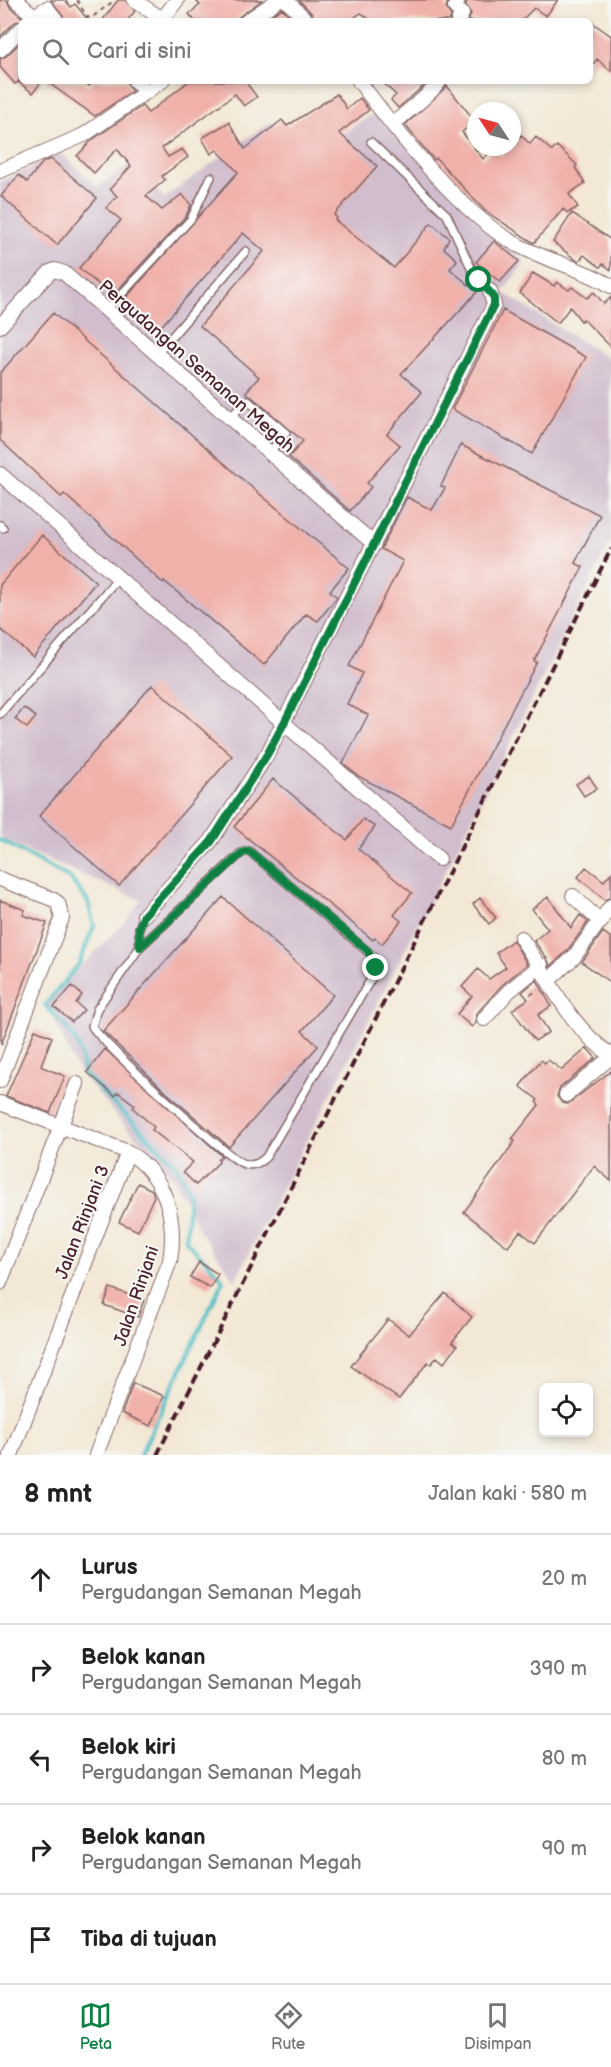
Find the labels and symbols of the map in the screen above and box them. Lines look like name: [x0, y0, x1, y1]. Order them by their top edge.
north arrow: [467, 102, 521, 156]
route start: [465, 266, 491, 292]
street label: Pergudangan Semanan Megah: [94, 276, 299, 457]
route end: [362, 954, 388, 980]
street label: Jalan Rinjani 3: [51, 1162, 114, 1282]
street label: Jalan Rinjani: [110, 1243, 163, 1349]

